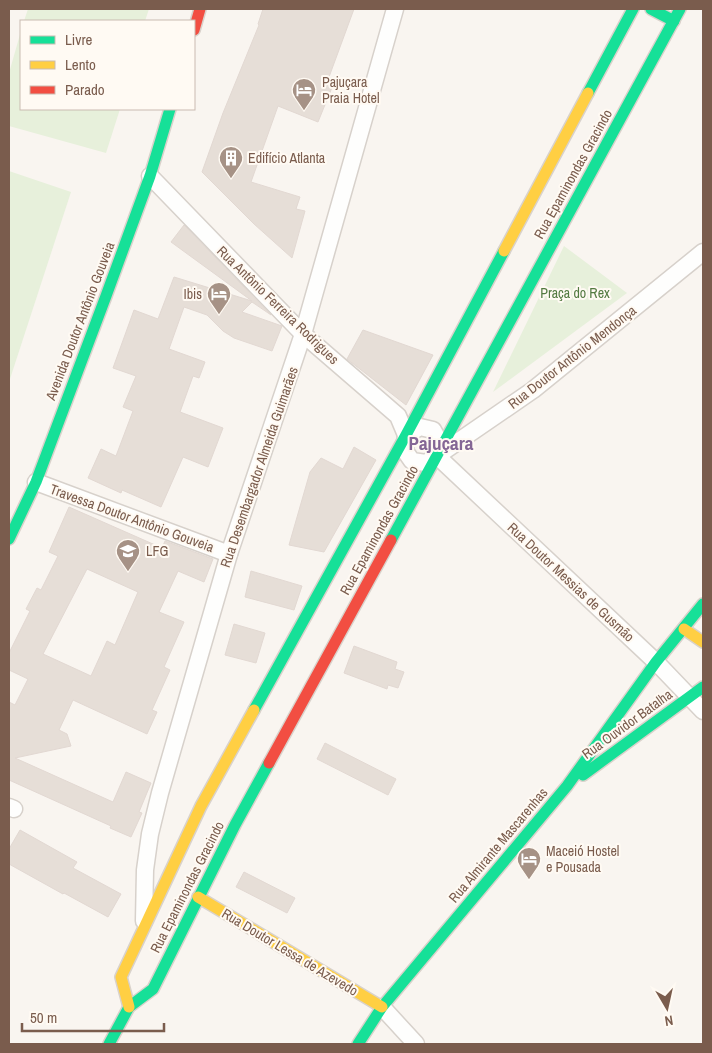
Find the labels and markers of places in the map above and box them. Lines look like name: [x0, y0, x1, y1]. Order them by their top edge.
place label: Pajuçara Praia Hotel: [322, 73, 379, 107]
hotel icon: Pajuçara Praia Hotel: [291, 77, 317, 111]
building icon: Edifício Atlanta: [218, 145, 244, 179]
place label: Edifício Atlanta: [248, 149, 326, 167]
hotel icon: Ibis: [206, 281, 232, 315]
place label: Ibis: [183, 285, 202, 303]
school or university icon: LFG: [115, 538, 141, 572]
place label: LFG: [146, 542, 168, 560]
place label: Maceió Hostel e Pousada: [546, 842, 619, 876]
hotel icon: Maceió Hostel e Pousada: [516, 846, 542, 880]

